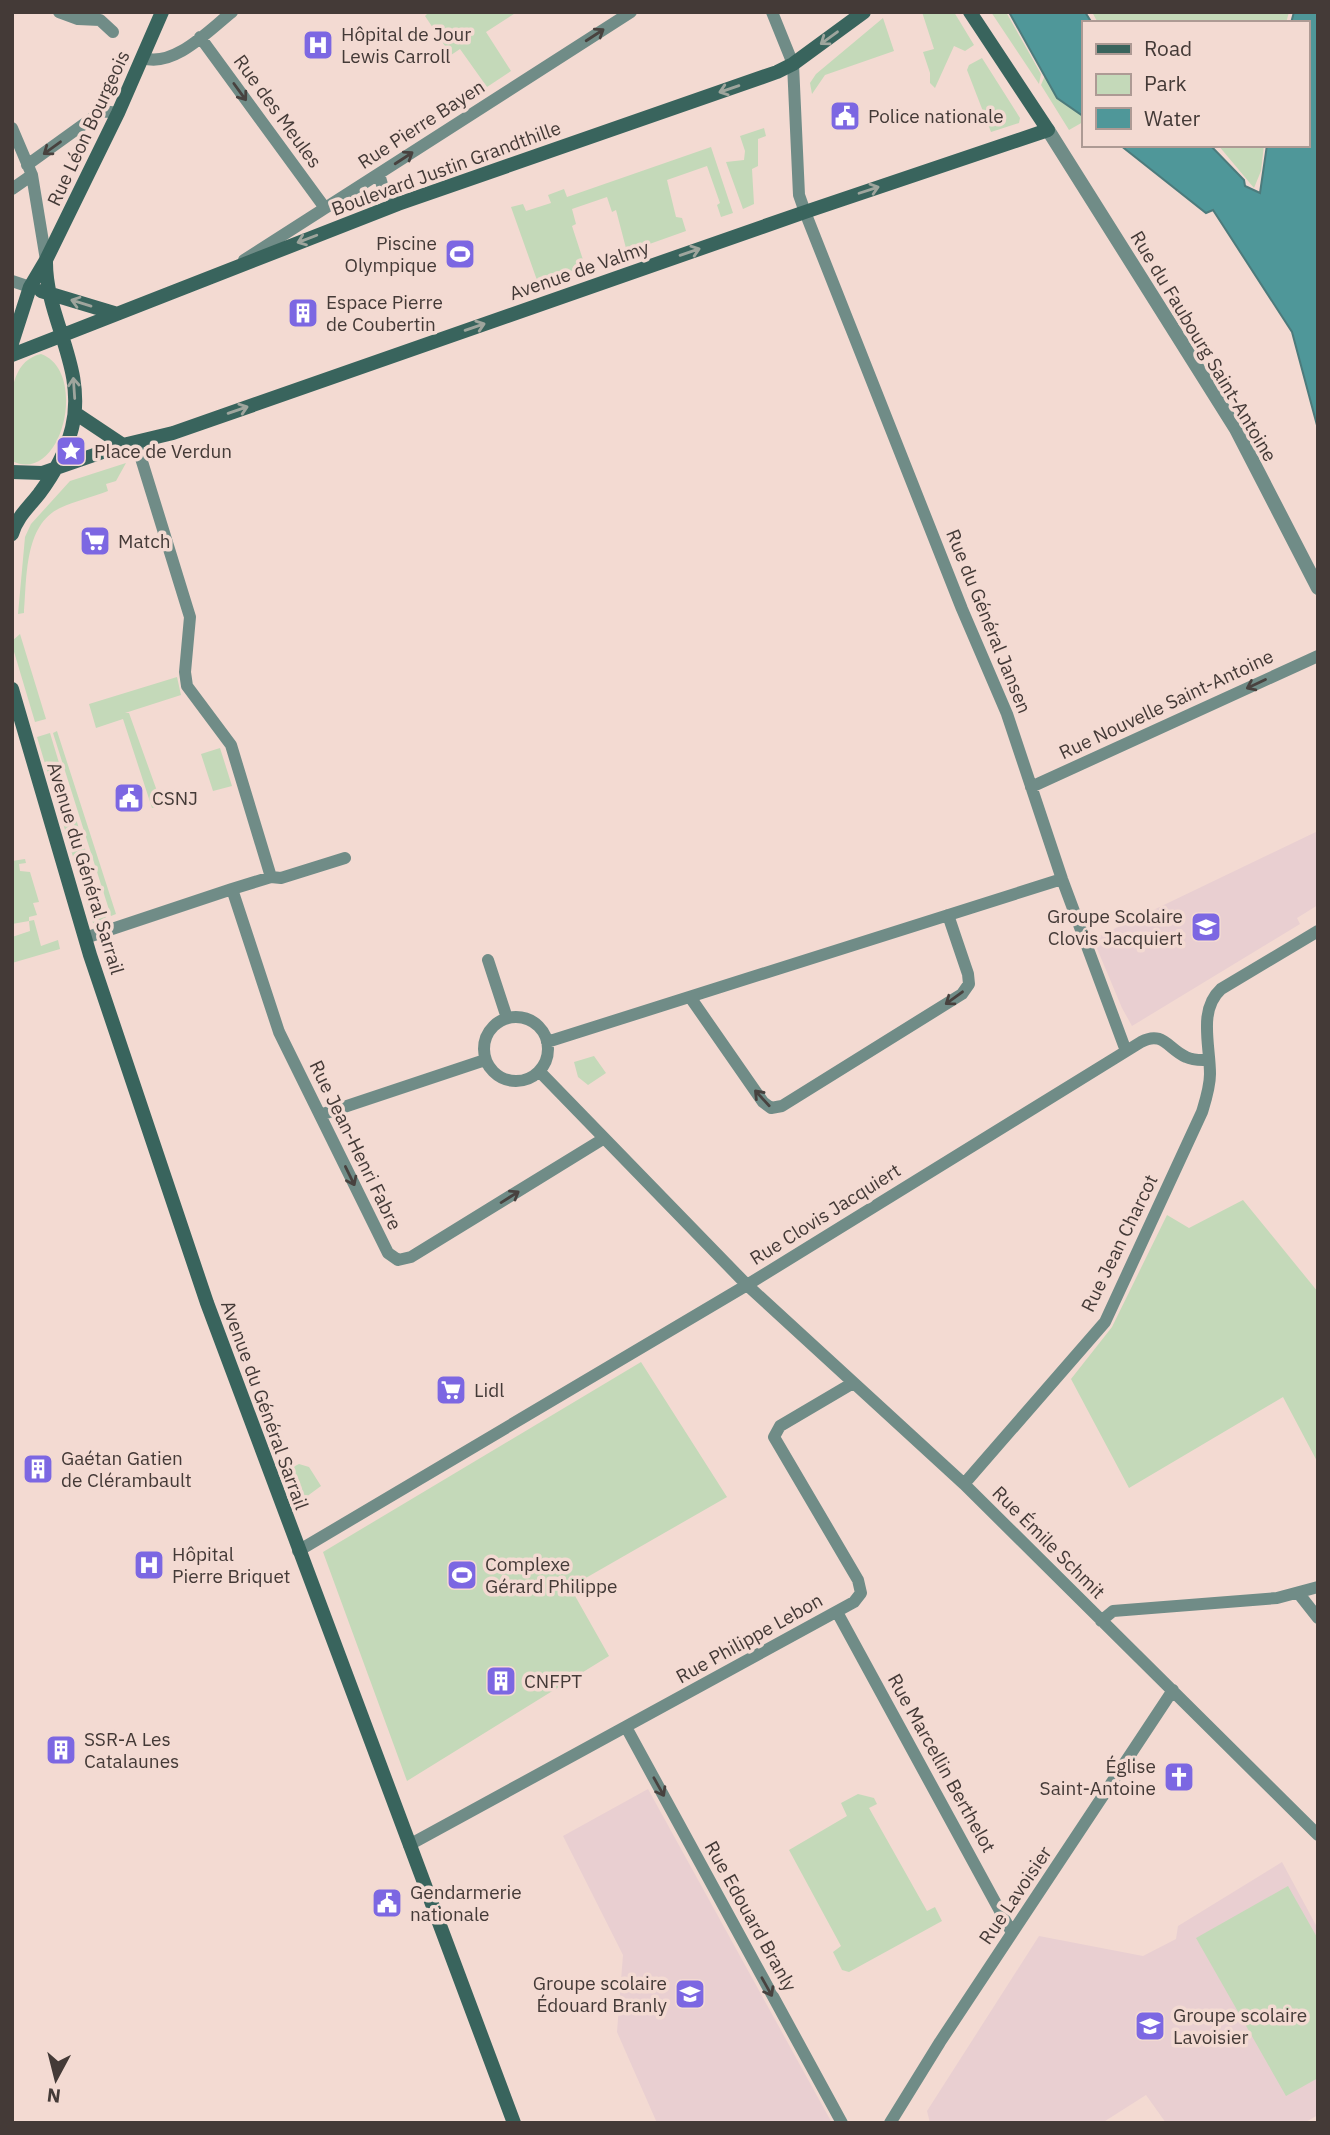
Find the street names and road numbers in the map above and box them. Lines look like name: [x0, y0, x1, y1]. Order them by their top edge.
street label: Rue Léon Bourgeois: [41, 46, 135, 210]
street label: Rue des Meules: [229, 50, 327, 172]
street label: Rue Pierre Bayen: [353, 74, 489, 174]
street label: Boulevard Justin Grandthille: [328, 115, 564, 221]
street label: Rue du Faubourg Saint-Antoine: [1126, 226, 1282, 466]
street label: Avenue de Valmy: [506, 235, 652, 305]
street label: Rue du Général Jansen: [941, 525, 1037, 717]
street label: Rue Nouvelle Saint-Antoine: [1055, 644, 1277, 764]
street label: Avenue du Général Sarrail: [42, 759, 130, 977]
street label: Rue Jean-Henri Fabre: [305, 1056, 407, 1234]
street label: Rue Clovis Jacquiert: [745, 1158, 905, 1270]
street label: Rue Jean Charcot: [1075, 1170, 1163, 1316]
street label: Avenue du Général Sarrail: [216, 1297, 314, 1513]
street label: Rue Émile Schmit: [988, 1481, 1110, 1603]
street label: Rue Philippe Lebon: [671, 1588, 827, 1688]
street label: Rue Marcellin Berthelot: [883, 1669, 1001, 1857]
street label: Rue Edouard Branly: [700, 1837, 803, 1996]
street label: Rue Lavoisier: [973, 1841, 1057, 1949]

